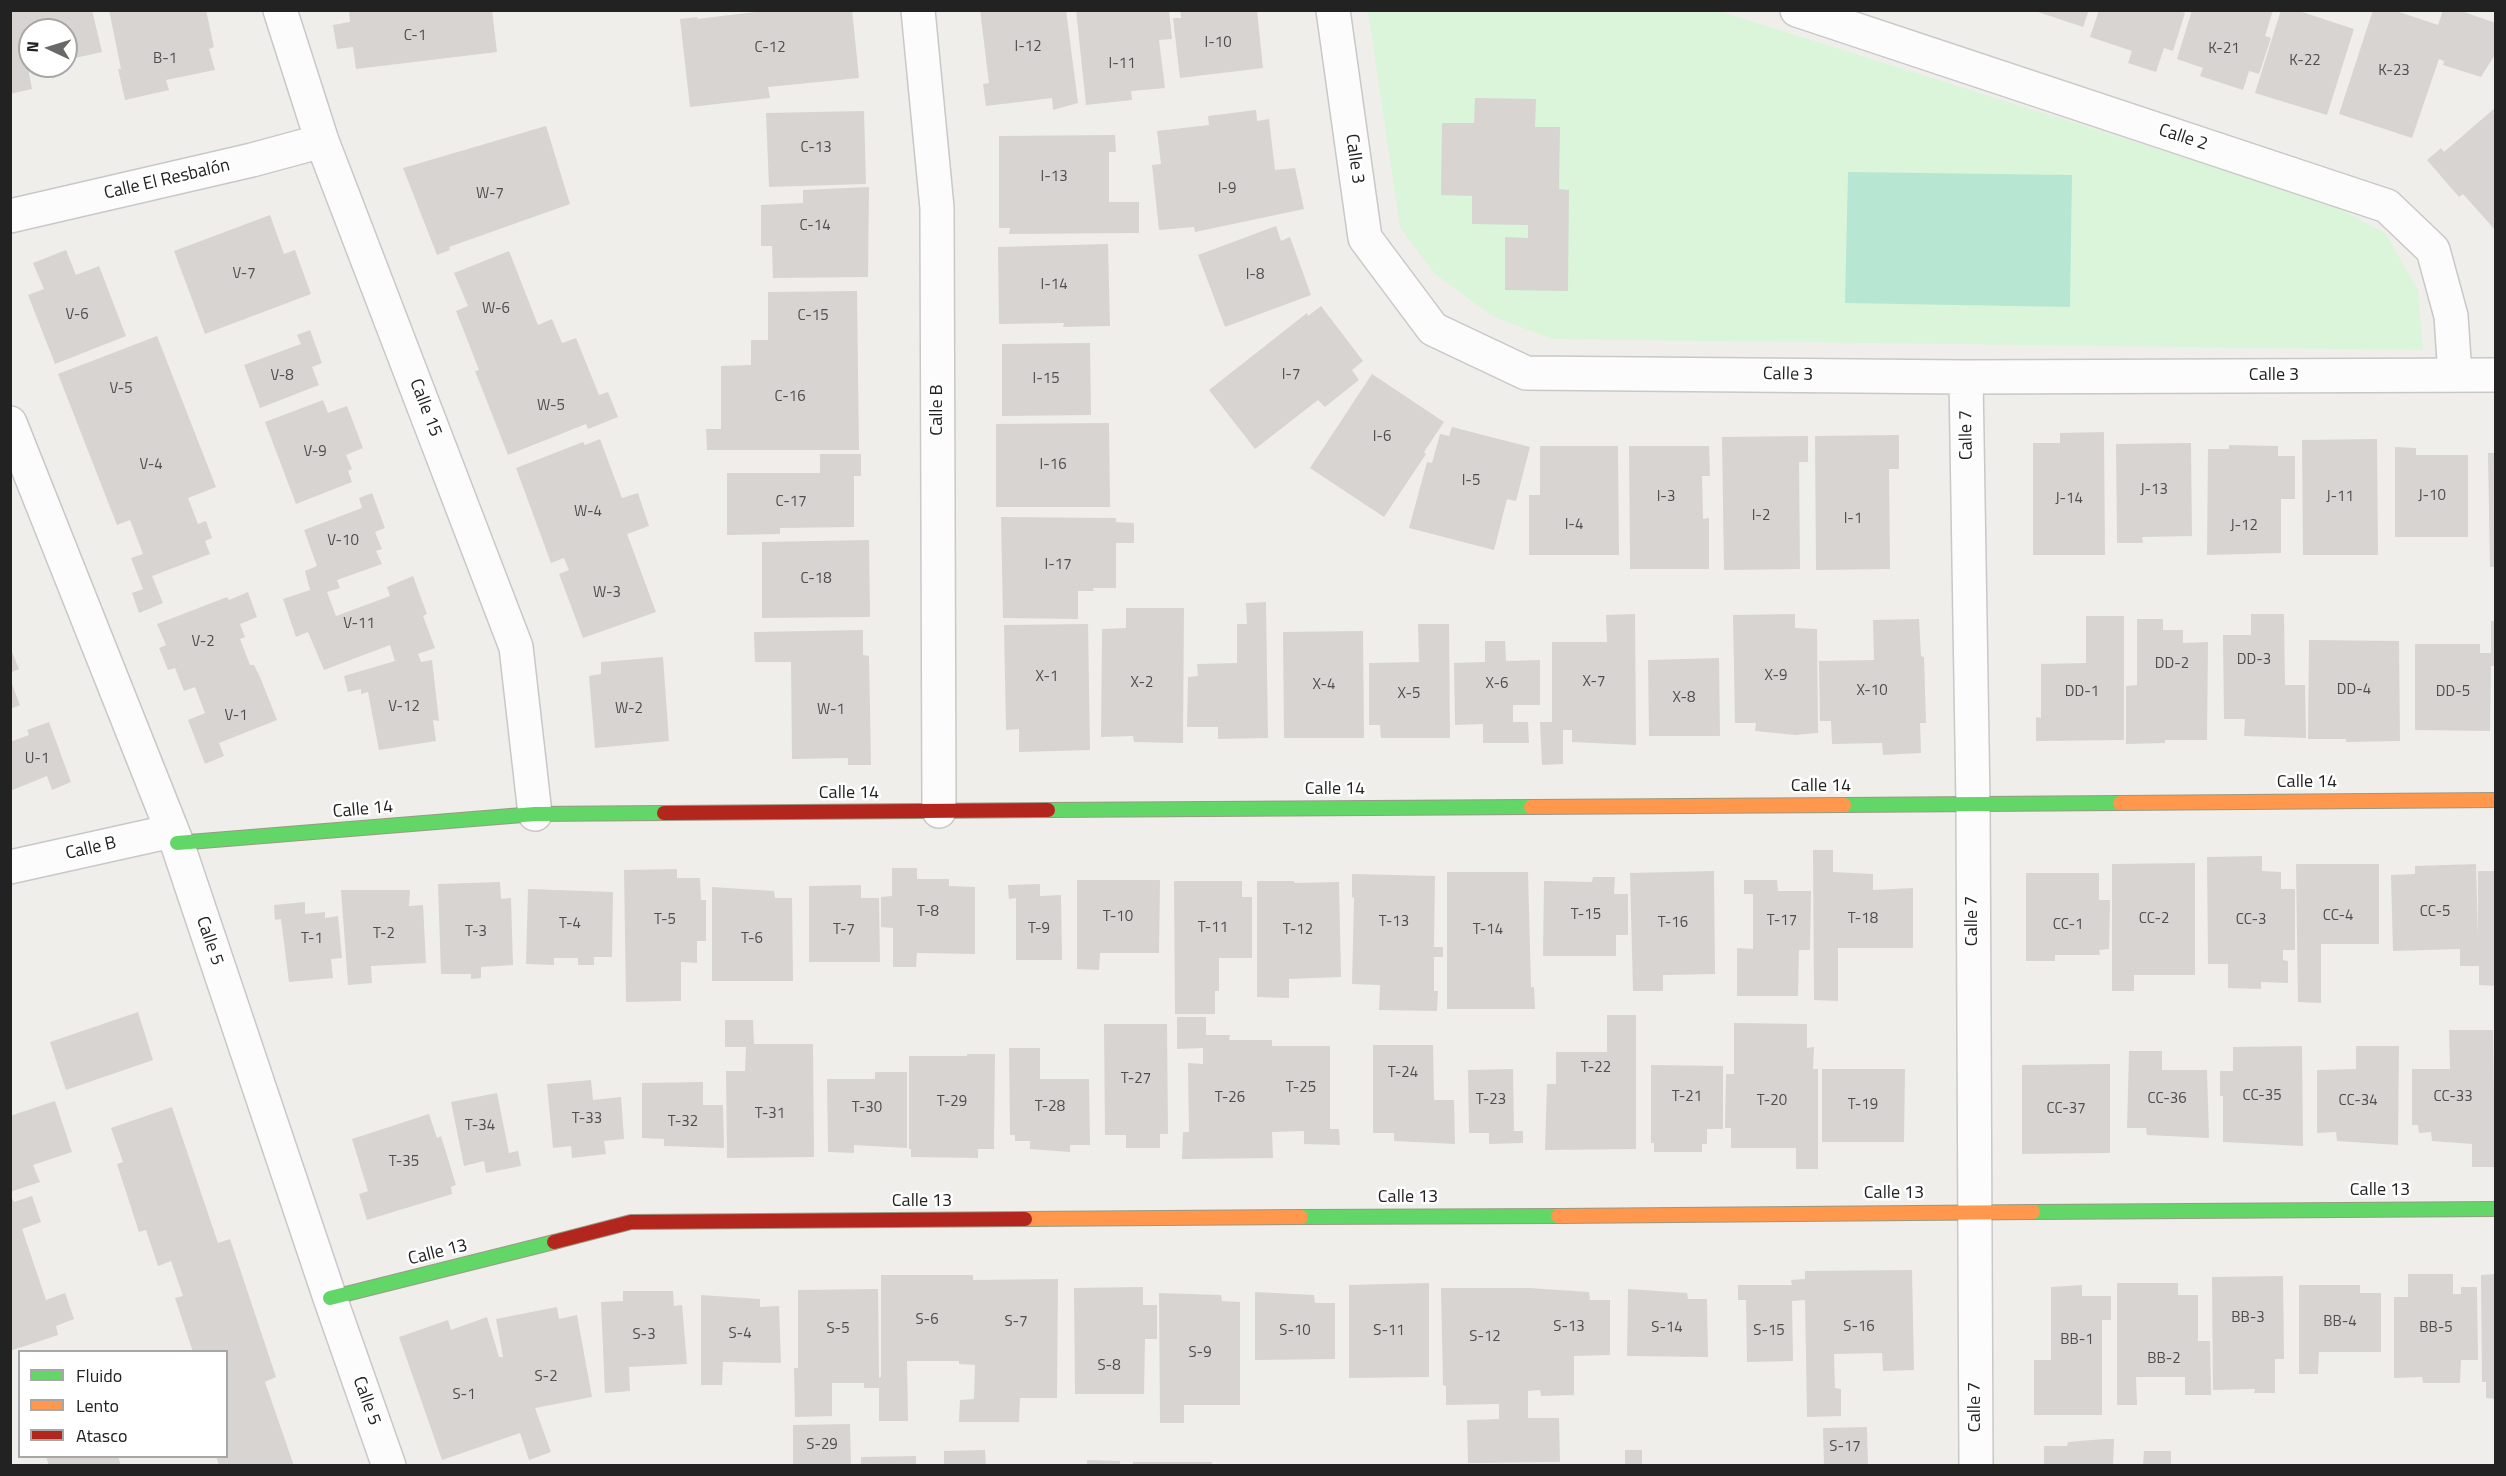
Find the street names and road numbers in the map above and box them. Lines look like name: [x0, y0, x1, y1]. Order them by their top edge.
street label: Calle 2: [2156, 120, 2210, 156]
street label: Calle 3: [1340, 133, 1368, 185]
street label: Calle El Resbalón: [102, 155, 232, 205]
street label: Calle 3: [1763, 364, 1813, 386]
street label: Calle 3: [2249, 365, 2299, 387]
street label: Calle 15: [404, 376, 446, 440]
street label: Calle B: [927, 384, 949, 436]
street label: Calle 7: [1956, 410, 1978, 460]
street label: Calle 14: [2277, 772, 2337, 794]
street label: Calle 14: [1791, 776, 1851, 798]
street label: Calle 14: [1305, 779, 1365, 801]
street label: Calle 14: [819, 783, 879, 805]
street label: Calle 14: [332, 797, 394, 823]
street label: Calle B: [64, 833, 118, 865]
street label: Calle 7: [1962, 896, 1984, 946]
street label: Calle 5: [191, 914, 227, 968]
street label: Calle 13: [2350, 1180, 2410, 1202]
street label: Calle 13: [1864, 1183, 1924, 1205]
street label: Calle 13: [1378, 1187, 1438, 1209]
street label: Calle 13: [892, 1191, 952, 1213]
street label: Calle 13: [406, 1235, 470, 1271]
street label: Calle 5: [347, 1374, 385, 1428]
street label: Calle 7: [1965, 1382, 1987, 1432]

